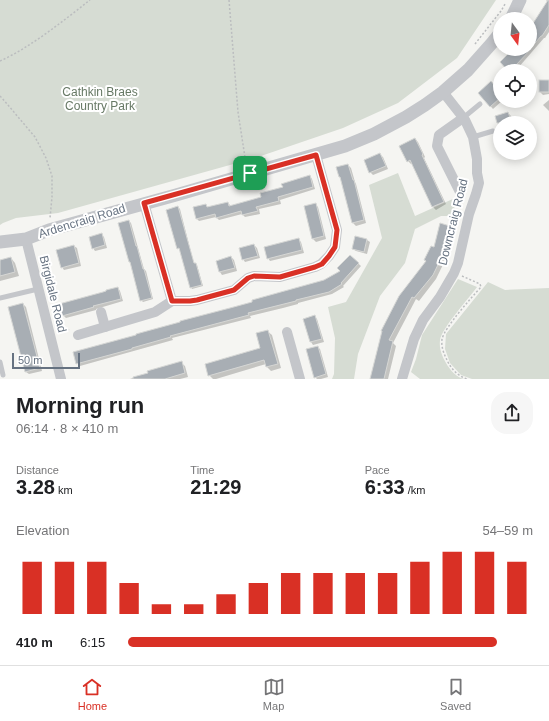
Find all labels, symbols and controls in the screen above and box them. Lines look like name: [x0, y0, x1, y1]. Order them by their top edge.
north arrow: [493, 12, 537, 56]
map controls: [493, 12, 537, 160]
button: locate: [493, 64, 537, 108]
park label: Cathkin Braes Country Park: [62, 85, 138, 113]
button: layers: [493, 116, 537, 160]
pin: [233, 156, 267, 190]
icon: arrive: [239, 162, 261, 184]
street label: Downcraig Road: [435, 177, 471, 267]
street label: Ardencraig Road: [37, 201, 127, 241]
street label: Birgidale Road: [37, 254, 69, 334]
scale bar: [12, 351, 80, 370]
text: 50 m: [18, 354, 42, 366]
button: share: [491, 392, 533, 434]
text: Morning run: [16, 393, 144, 418]
text: 06:14 · 8 × 410 m: [16, 421, 118, 436]
text: Distance: [16, 464, 59, 476]
text: Time: [190, 464, 214, 476]
text: Pace: [365, 464, 390, 476]
text: 3.28: [16, 476, 55, 498]
text: 21:29: [190, 476, 241, 498]
text: 6:33: [365, 476, 405, 498]
text: km: [55, 484, 73, 496]
text: /km: [405, 484, 425, 496]
text: Elevation: [16, 523, 69, 538]
text: 54–59 m: [482, 523, 533, 538]
text: 410 m: [16, 635, 53, 650]
text: 6:15: [80, 635, 105, 650]
tab: Home: [78, 676, 107, 712]
tab: Map: [263, 676, 285, 712]
tab: Saved: [440, 676, 471, 712]

